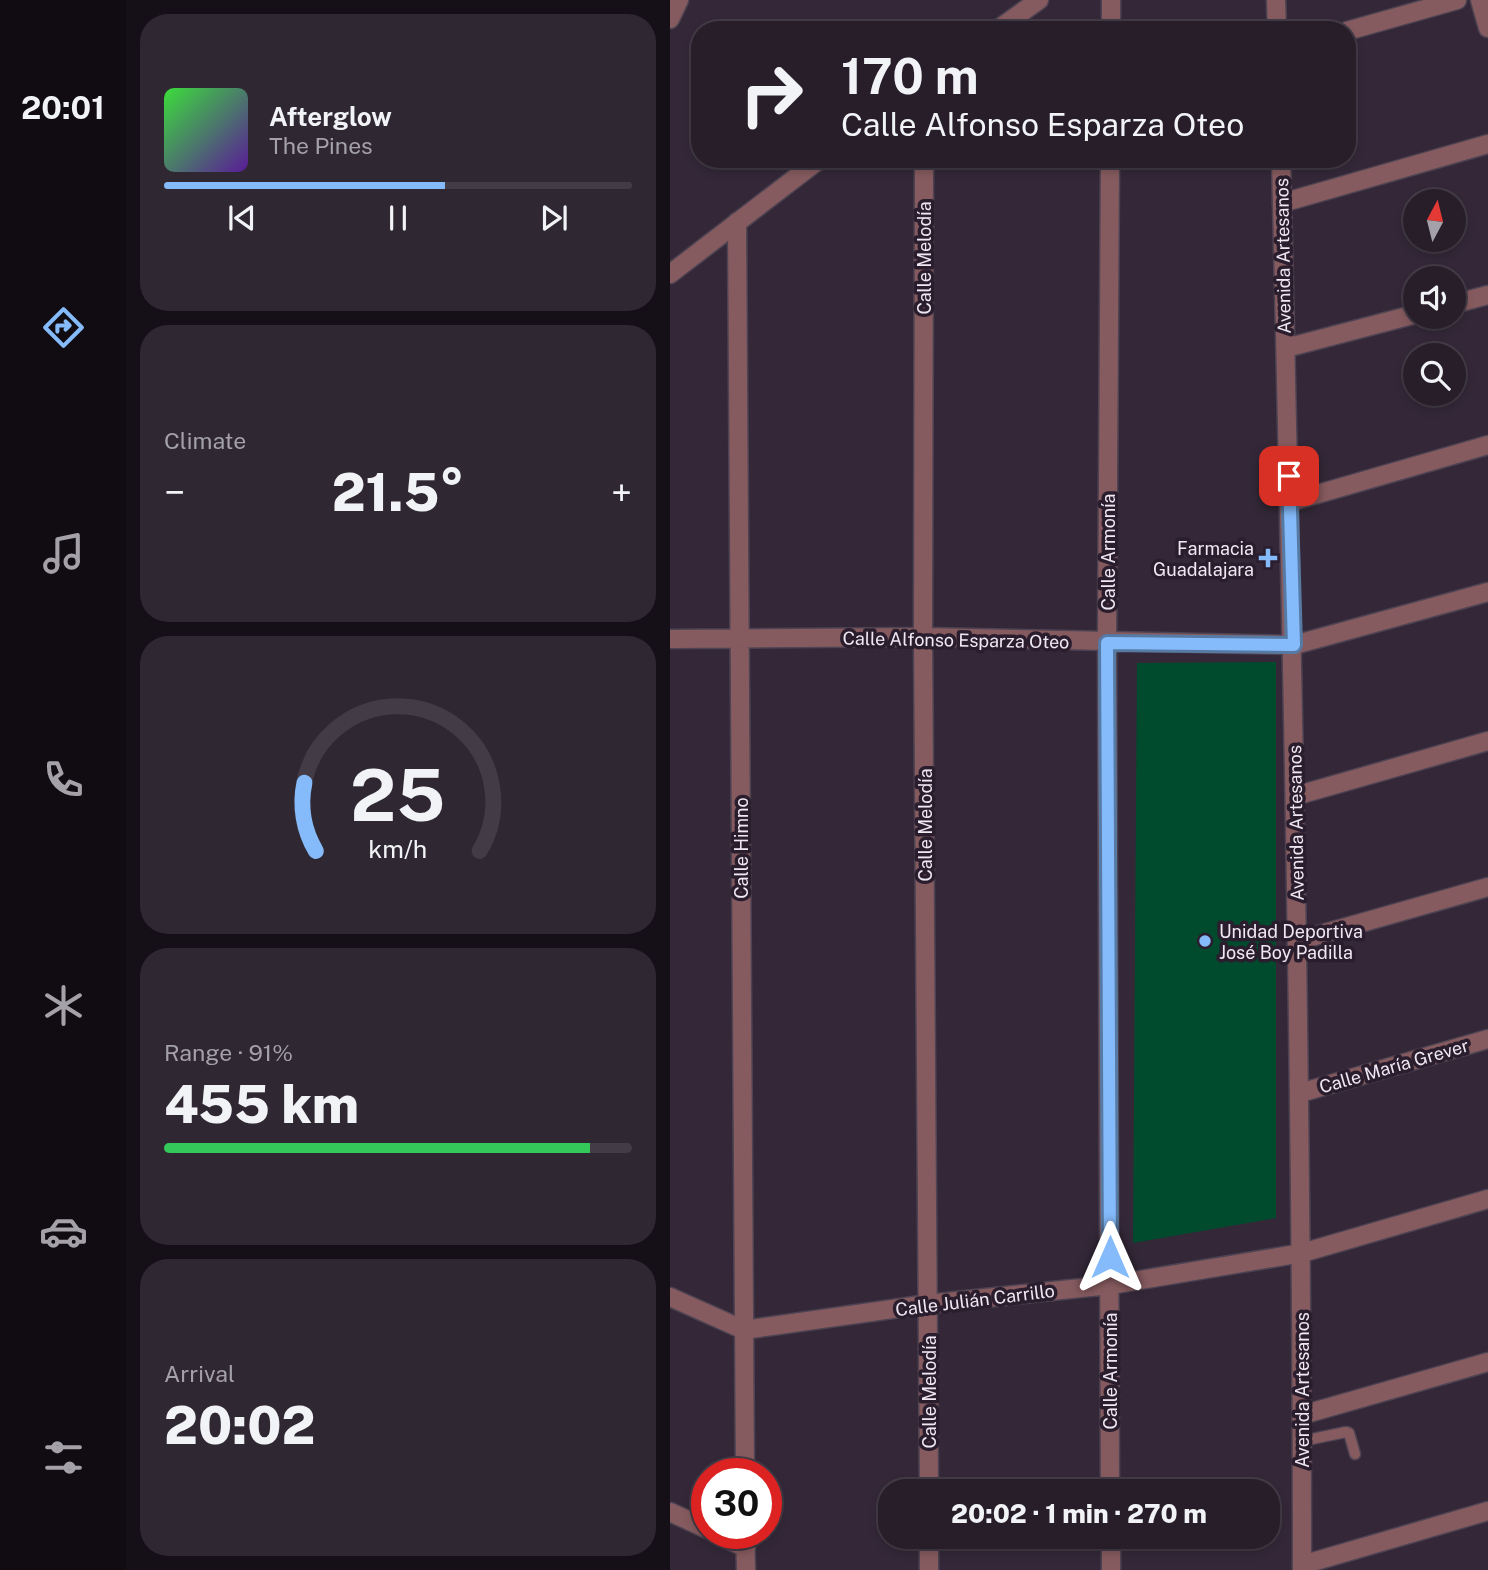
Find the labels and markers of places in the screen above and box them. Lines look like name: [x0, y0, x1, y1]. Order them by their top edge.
pin: [1259, 446, 1319, 506]
place label: Farmacia Guadalajara: [1153, 538, 1254, 580]
marker: Farmacia Guadalajara: [1260, 550, 1276, 566]
place label: Unidad Deportiva José Boy Padilla: [1219, 921, 1363, 963]
marker: Unidad Deportiva José Boy Padilla: [1197, 933, 1213, 949]

